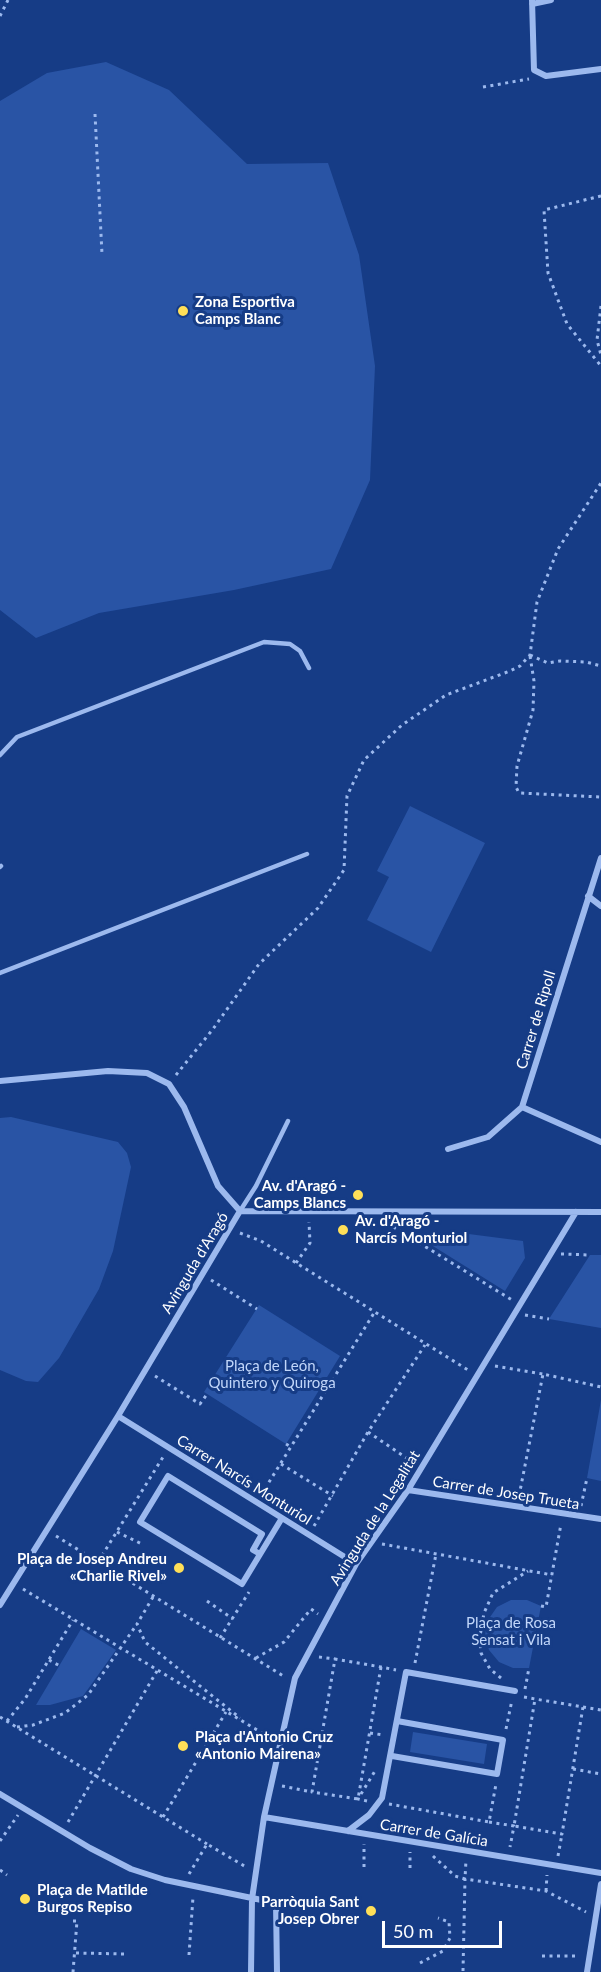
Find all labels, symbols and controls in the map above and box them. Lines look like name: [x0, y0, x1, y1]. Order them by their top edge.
place label: Zona Esportiva Camps Blanc: [195, 293, 295, 328]
marker: Zona Esportiva Camps Blanc: [176, 304, 190, 318]
street label: Carrer de Ripoll: [512, 968, 560, 1072]
place label: Av. d'Aragó - Camps Blancs: [254, 1177, 346, 1212]
marker: Av. d'Aragó - Camps Blancs: [351, 1188, 365, 1202]
street label: Avinguda d'Aragó: [158, 1209, 232, 1317]
place label: Av. d'Aragó - Narcís Monturiol: [355, 1212, 467, 1247]
marker: Av. d'Aragó - Narcís Monturiol: [336, 1223, 350, 1237]
park label: Plaça de León, Quintero y Quiroga: [208, 1357, 336, 1392]
street label: Carrer Narcís Monturiol: [173, 1431, 315, 1529]
street label: Avinguda de la Legalitat: [326, 1447, 424, 1589]
street label: Carrer de Josep Trueta: [431, 1473, 581, 1513]
place label: Plaça de Josep Andreu «Charlie Rivel»: [17, 1550, 167, 1585]
marker: Plaça de Josep Andreu «Charlie Rivel»: [172, 1561, 186, 1575]
park label: Plaça de Rosa Sensat i Vila: [466, 1614, 556, 1649]
place label: Plaça d'Antonio Cruz «Antonio Mairena»: [195, 1728, 333, 1763]
marker: Plaça d'Antonio Cruz «Antonio Mairena»: [176, 1739, 190, 1753]
street label: Carrer de Galícia: [379, 1816, 489, 1850]
place label: Plaça de Matilde Burgos Repiso: [37, 1881, 148, 1916]
marker: Plaça de Matilde Burgos Repiso: [18, 1892, 32, 1906]
place label: Parròquia Sant Josep Obrer: [261, 1893, 359, 1928]
marker: Parròquia Sant Josep Obrer: [364, 1904, 378, 1918]
scale bar: [385, 1909, 505, 1947]
text: 50 m: [393, 1920, 433, 1942]

